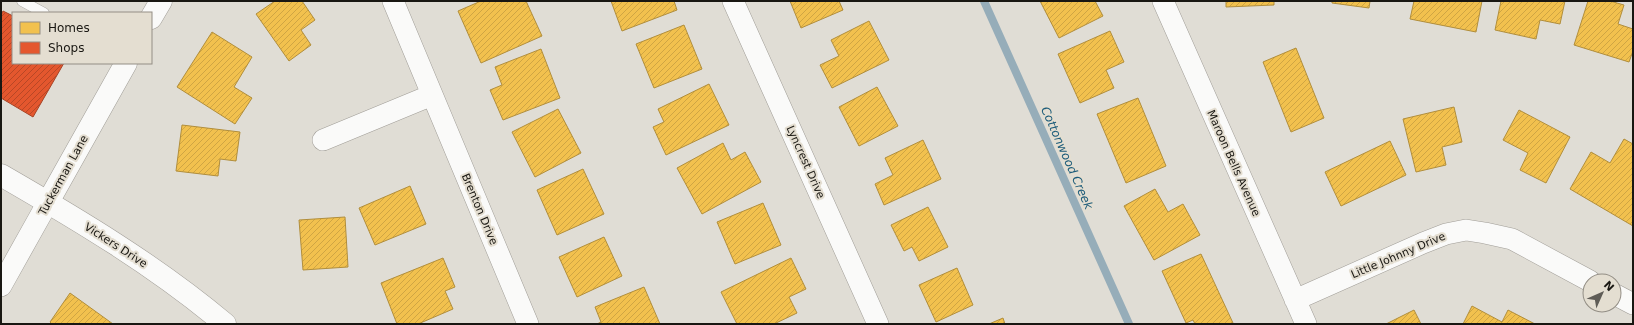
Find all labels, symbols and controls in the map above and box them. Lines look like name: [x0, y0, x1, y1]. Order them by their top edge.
legend: [12, 12, 152, 64]
text: Homes: [48, 21, 90, 35]
text: Shops: [48, 41, 84, 55]
water label: Cottonwood Creek: [1038, 104, 1096, 213]
street label: Maroon Bells Avenue: [1204, 108, 1263, 219]
street label: Lyncrest Drive: [784, 124, 828, 201]
street label: Tuckerman Lane: [36, 133, 91, 218]
street label: Brenton Drive: [459, 171, 501, 247]
street label: Vickers Drive: [82, 220, 150, 271]
street label: Little Johnny Drive: [1349, 230, 1448, 281]
north arrow: [1582, 273, 1622, 313]
text: N: [1601, 278, 1617, 294]

